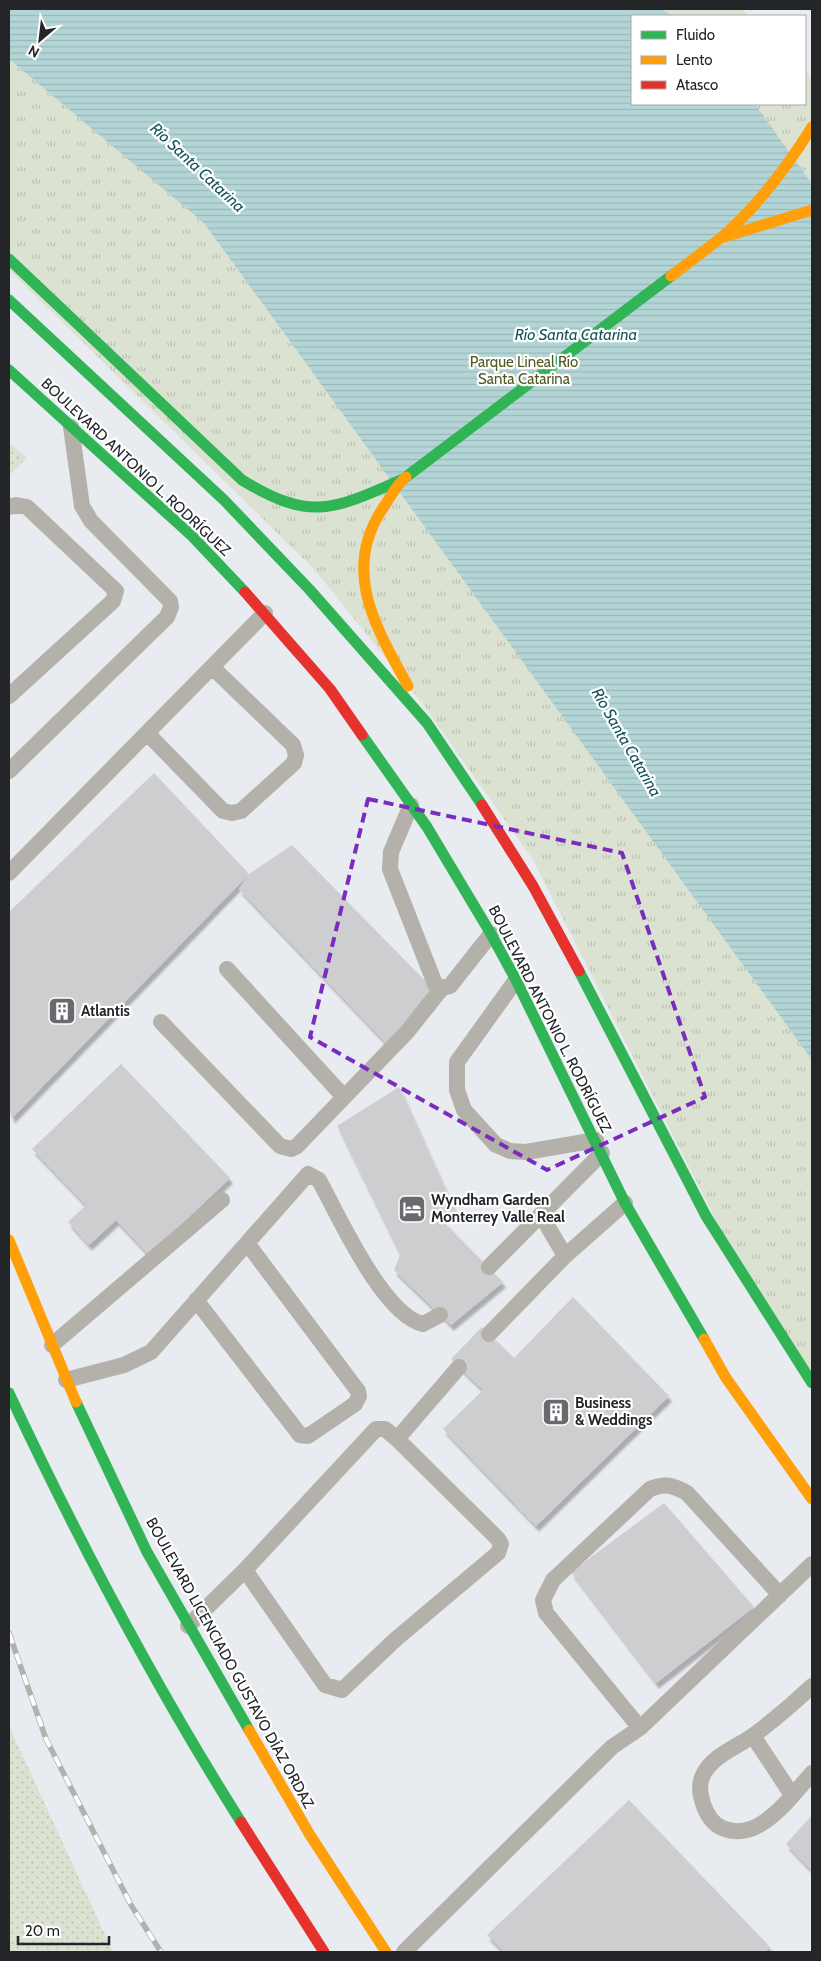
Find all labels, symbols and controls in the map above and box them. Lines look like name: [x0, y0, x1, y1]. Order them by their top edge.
north arrow: [15, 15, 65, 65]
legend: [631, 15, 806, 105]
text: Fluido: [676, 26, 715, 44]
text: N: [25, 41, 42, 62]
text: Lento: [676, 51, 713, 69]
text: Atasco: [676, 76, 718, 94]
water label: Río Santa Catarina: [146, 119, 249, 216]
water label: Río Santa Catarina: [515, 325, 637, 344]
park label: Parque Lineal Río Santa Catarina: [470, 353, 578, 388]
street label: BOULEVARD ANTONIO L. RODRÍGUEZ: [38, 374, 236, 560]
water label: Río Santa Catarina: [588, 685, 665, 800]
street label: BOULEVARD ANTONIO L. RODRÍGUEZ: [485, 902, 617, 1136]
building icon: Atlantis: [47, 996, 77, 1026]
place label: Atlantis: [81, 1002, 130, 1020]
place label: Wyndham Garden Monterrey Valle Real: [431, 1191, 565, 1226]
hotel icon: Wyndham Garden Monterrey Valle Real: [397, 1194, 427, 1224]
place label: Business & Weddings: [575, 1394, 652, 1429]
building icon: Business & Weddings: [541, 1397, 571, 1427]
street label: BOULEVARD LICENCIADO GUSTAVO DÍAZ ORDAZ: [142, 1514, 319, 1812]
scale bar: [18, 1914, 109, 1946]
text: 20 m: [25, 1922, 60, 1940]

